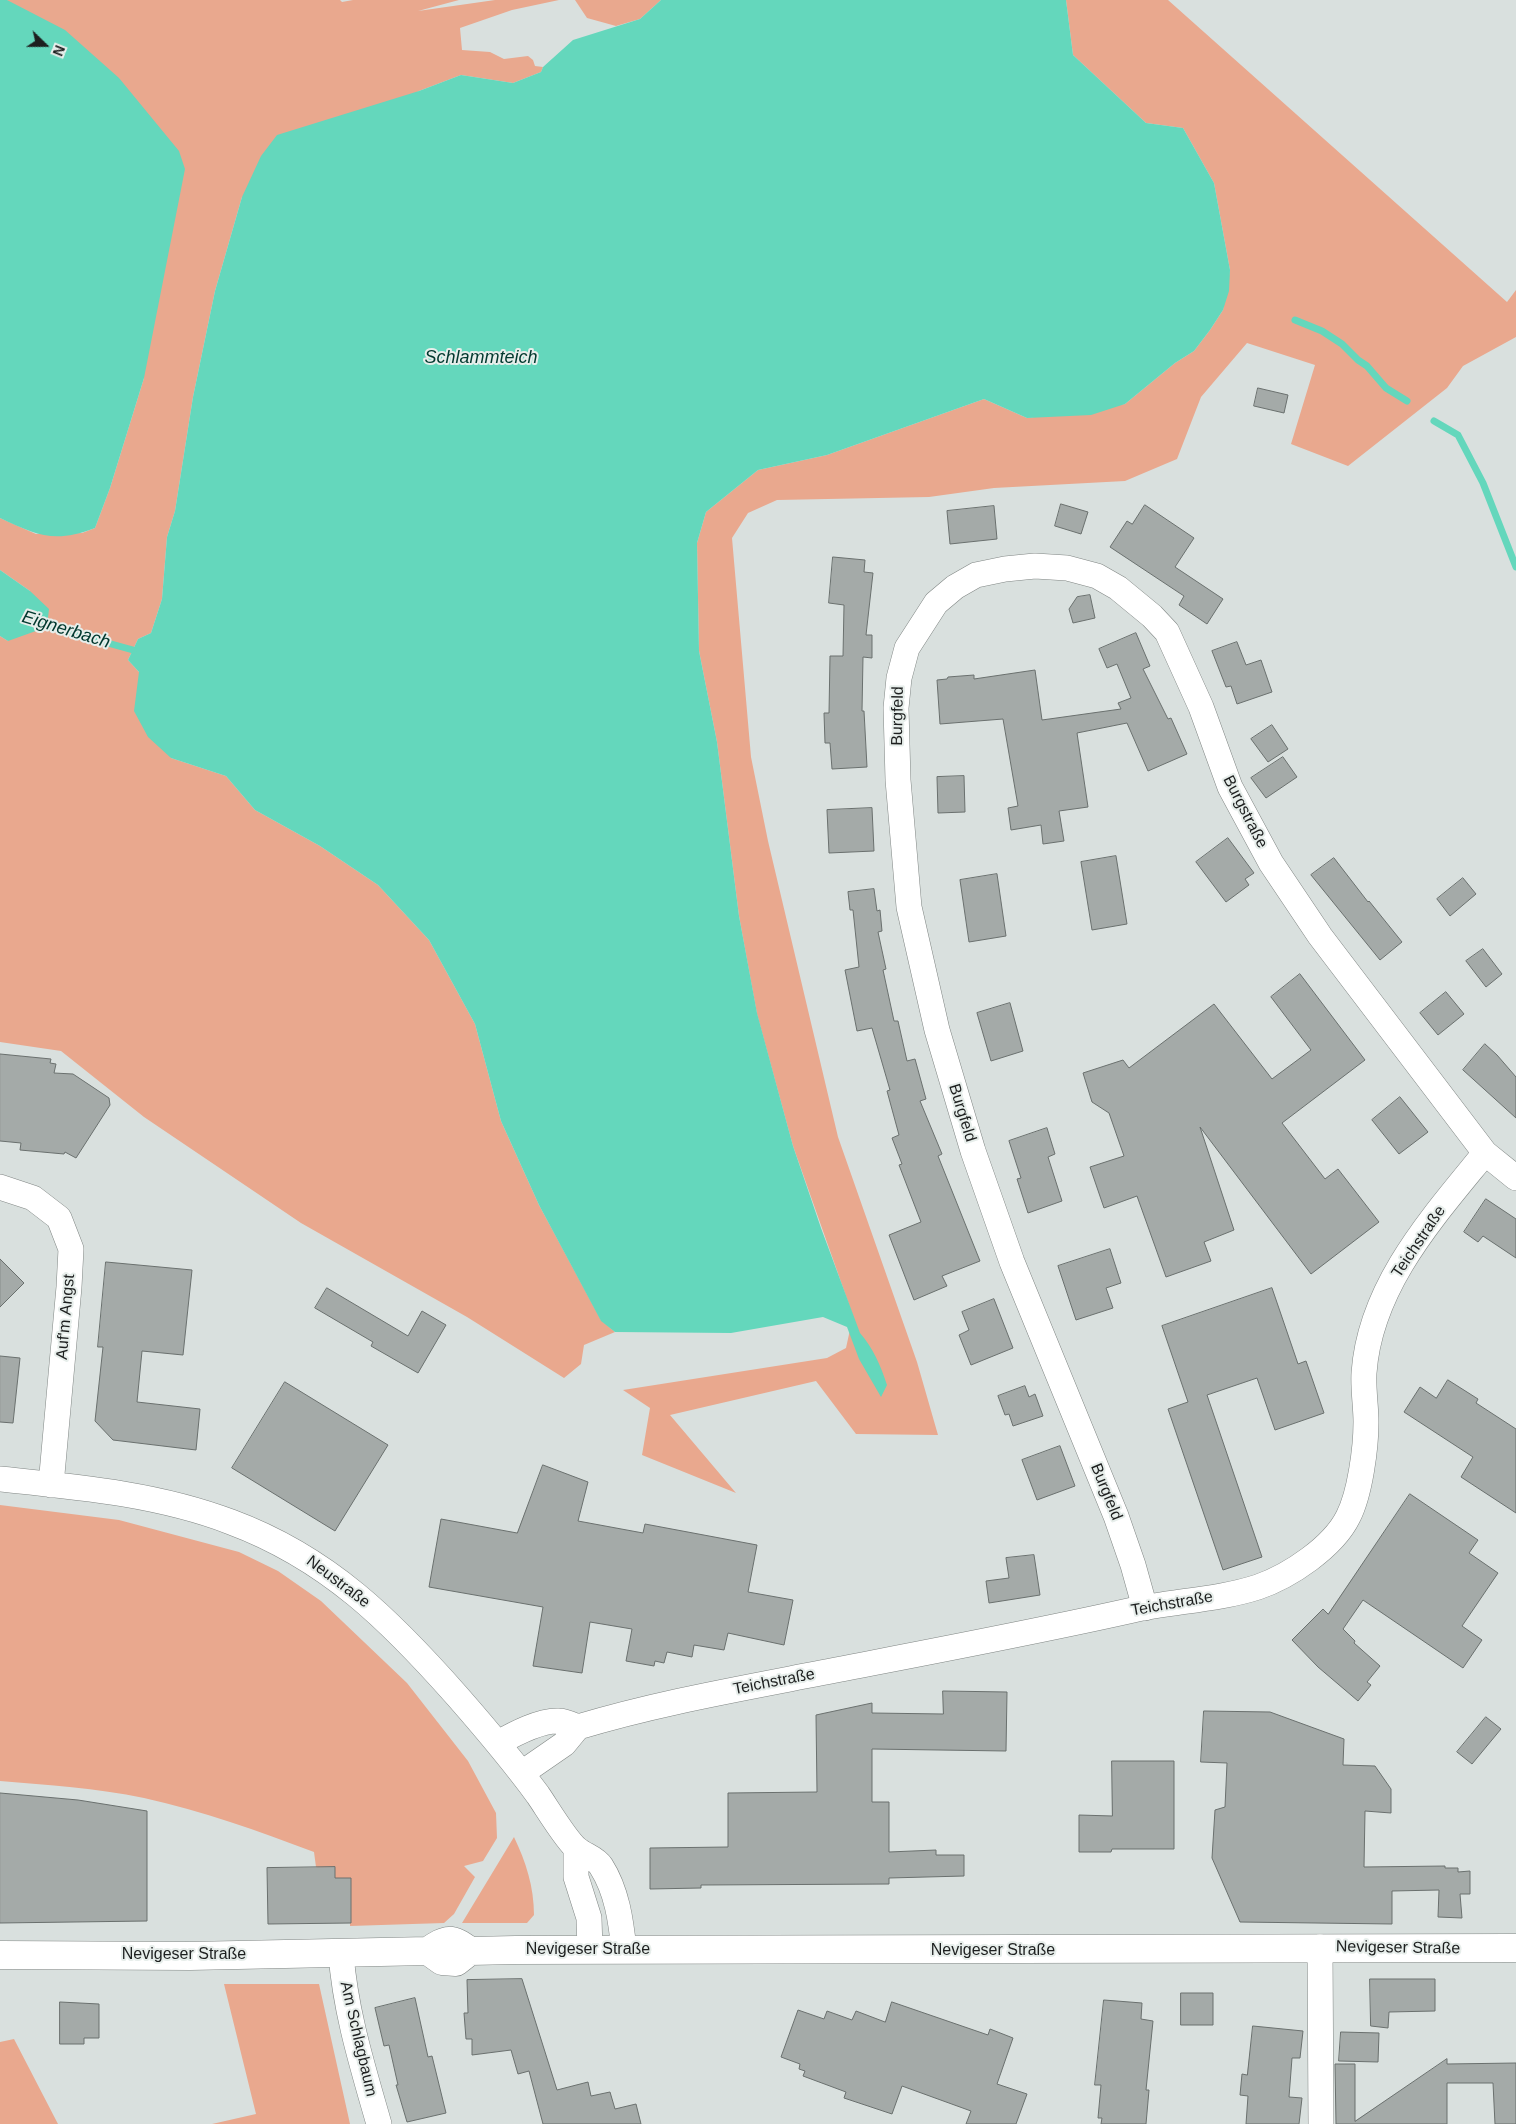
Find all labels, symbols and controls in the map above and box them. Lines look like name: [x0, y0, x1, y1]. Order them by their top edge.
north arrow: [20, 20, 70, 70]
text: N: [50, 43, 68, 58]
water label: Schlammteich: [424, 347, 538, 369]
water label: Eignerbach: [19, 606, 113, 654]
street label: Burgfeld: [888, 686, 908, 746]
street label: Burgstraße: [1218, 772, 1272, 852]
street label: Burgfeld: [944, 1082, 980, 1144]
street label: Teichstraße: [1388, 1202, 1450, 1282]
street label: Auf'm Angst: [53, 1273, 79, 1361]
street label: Burgfeld: [1086, 1461, 1126, 1523]
street label: Neustraße: [302, 1552, 374, 1612]
street label: Teichstraße: [1130, 1587, 1214, 1621]
street label: Teichstraße: [732, 1665, 816, 1699]
street label: Nevigeser Straße: [1336, 1937, 1460, 1959]
street label: Nevigeser Straße: [526, 1940, 650, 1960]
street label: Nevigeser Straße: [931, 1941, 1055, 1961]
street label: Nevigeser Straße: [122, 1945, 246, 1965]
street label: Am Schlagbaum: [335, 1980, 381, 2098]

